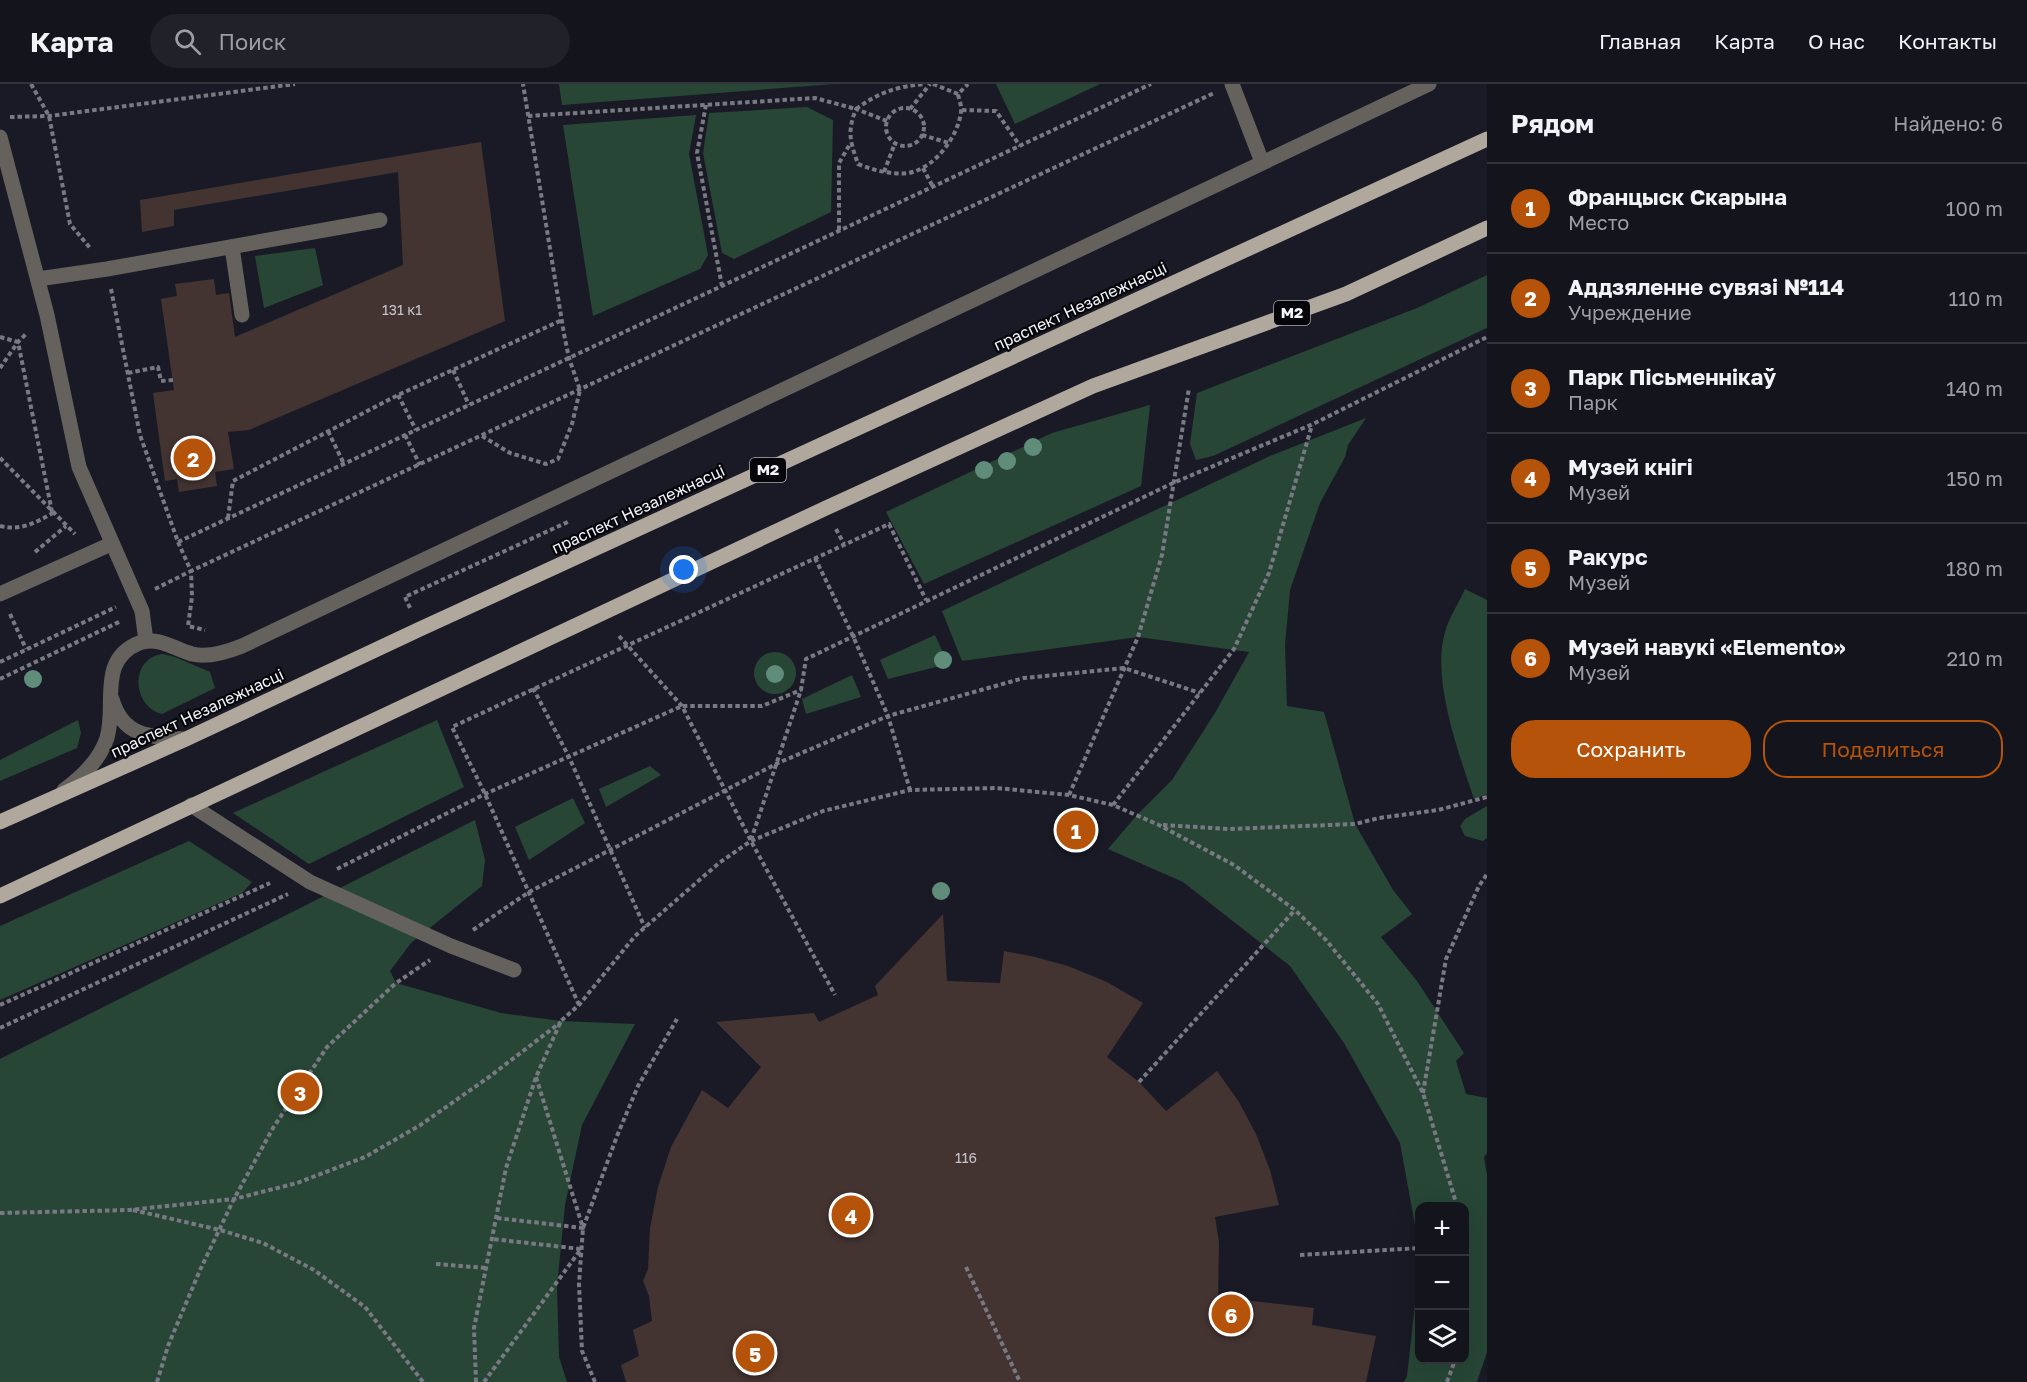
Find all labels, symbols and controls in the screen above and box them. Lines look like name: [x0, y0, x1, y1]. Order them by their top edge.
search box: [150, 14, 570, 68]
text: Карта: [30, 25, 114, 58]
icon: search: [171, 25, 204, 58]
text: Поиск: [219, 28, 286, 55]
text: Главная: [1599, 28, 1681, 54]
text: Карта: [1714, 28, 1775, 54]
text: О нас: [1808, 28, 1865, 54]
text: Контакты: [1898, 28, 1997, 54]
text: Рядом: [1511, 108, 1594, 139]
text: Найдено: 6: [1893, 111, 2003, 135]
text: Францыск Скарына: [1568, 183, 1787, 210]
text: 1: [1525, 196, 1536, 220]
text: 100 m: [1946, 196, 2003, 220]
text: Место: [1568, 210, 1629, 234]
street label: праспект Незалежнасці: [990, 257, 1170, 355]
text: Аддзяленне сувязі №114: [1568, 273, 1844, 300]
text: 2: [1524, 286, 1537, 310]
text: 110 m: [1949, 286, 2003, 310]
text: Учреждение: [1568, 300, 1692, 324]
house number: 131 к1: [382, 301, 422, 318]
road number: М2: [1274, 301, 1310, 325]
text: Парк Пісьменнікаў: [1568, 363, 1776, 390]
text: 3: [1524, 376, 1537, 400]
text: 140 m: [1946, 376, 2003, 400]
text: Парк: [1568, 390, 1618, 414]
pin: 2: [174, 436, 212, 481]
text: Музей кнігі: [1568, 453, 1693, 480]
road number: М2: [750, 458, 786, 482]
street label: праспект Незалежнасці: [548, 460, 728, 558]
text: 4: [1524, 466, 1537, 490]
text: 150 m: [1947, 466, 2003, 490]
text: Музей: [1568, 480, 1630, 504]
text: Ракурс: [1568, 543, 1648, 570]
your location: [669, 555, 698, 584]
text: 5: [1524, 556, 1537, 580]
text: 180 m: [1946, 556, 2003, 580]
text: Музей: [1568, 570, 1630, 594]
text: Музей навукі «Elemento»: [1568, 633, 1846, 660]
text: 6: [1524, 646, 1537, 670]
text: 210 m: [1947, 646, 2003, 670]
text: Музей: [1568, 660, 1630, 684]
street label: праспект Незалежнасці: [107, 664, 287, 762]
button: Сохранить: [1511, 720, 1751, 778]
button: Поделиться: [1763, 720, 2003, 778]
pin: 1: [1056, 808, 1096, 852]
pin: 3: [280, 1070, 320, 1114]
house number: 116: [955, 1149, 977, 1166]
pin: 4: [832, 1192, 870, 1238]
map controls: [1415, 1202, 1469, 1364]
button: +: [1415, 1202, 1469, 1256]
button: −: [1415, 1256, 1469, 1310]
pin: 6: [1212, 1292, 1250, 1336]
button: layers: [1415, 1310, 1469, 1364]
pin: 5: [736, 1330, 774, 1376]

